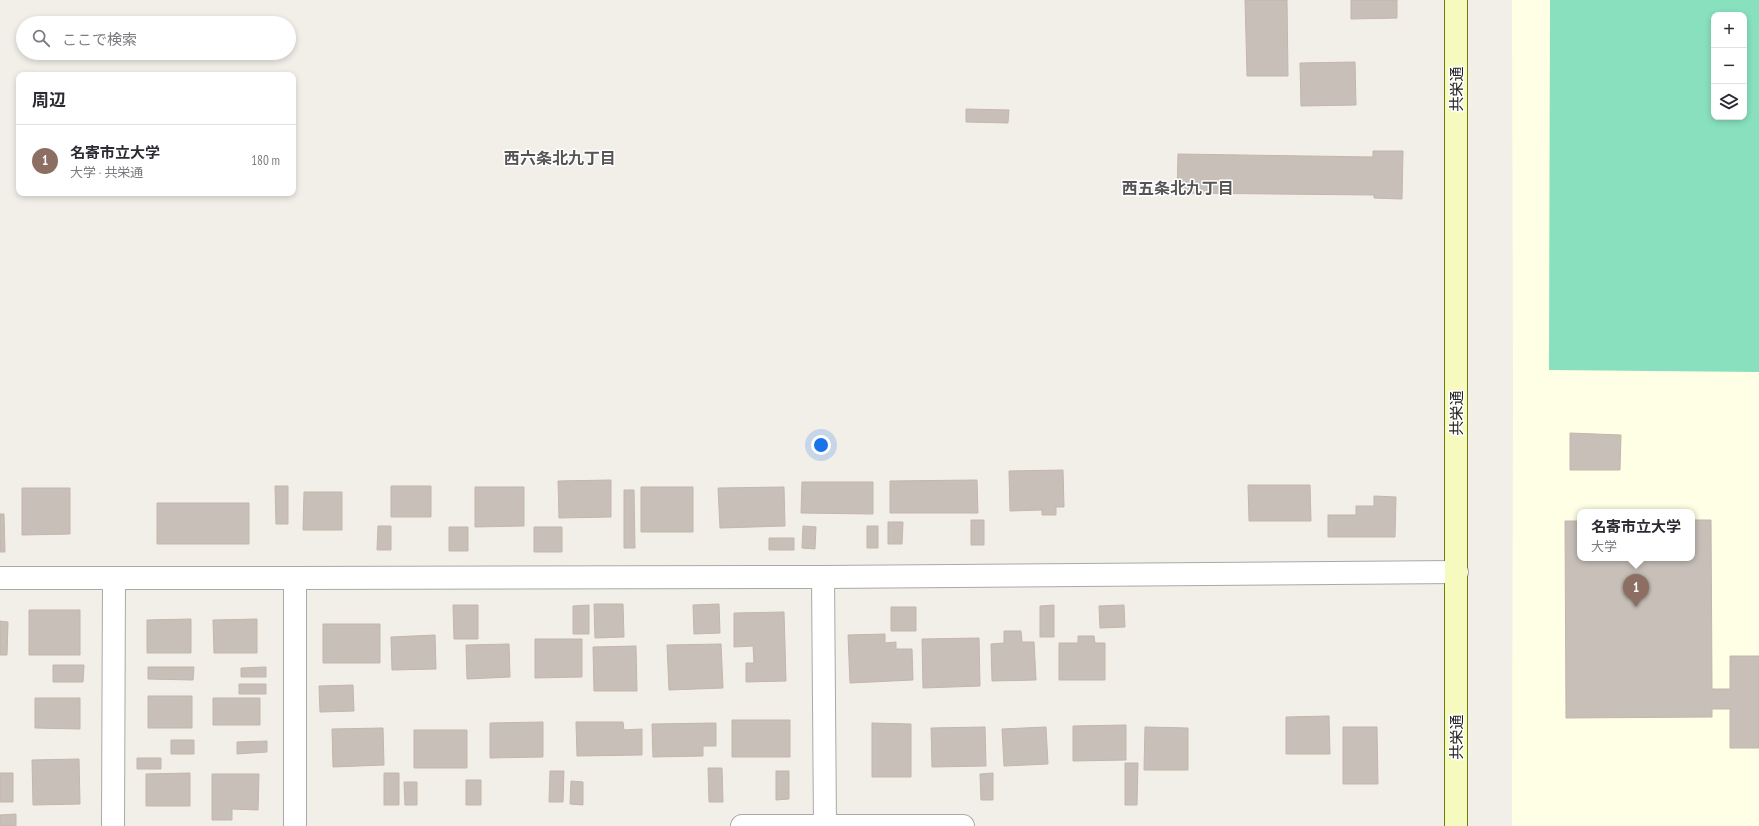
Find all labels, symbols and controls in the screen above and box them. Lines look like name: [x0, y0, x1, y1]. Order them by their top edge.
map controls: [1711, 12, 1747, 120]
button: +: [1711, 12, 1747, 48]
search box: [16, 16, 296, 60]
icon: search: [30, 27, 52, 49]
text: ここで検索: [62, 30, 137, 49]
button: −: [1711, 48, 1747, 84]
street label: 共栄通: [1447, 66, 1466, 112]
button: layers: [1711, 84, 1747, 120]
text: 周辺: [32, 89, 66, 111]
text: 名寄市立大学: [70, 143, 160, 162]
district label: 西六条北九丁目: [504, 148, 616, 168]
text: 1: [42, 152, 48, 169]
text: 180 m: [251, 152, 280, 169]
text: 大学 · 共栄通: [70, 164, 143, 181]
district label: 西五条北九丁目: [1122, 178, 1234, 198]
street label: 共栄通: [1447, 390, 1466, 436]
your location: [811, 435, 831, 455]
popup: [1577, 509, 1695, 561]
text: 名寄市立大学: [1591, 517, 1681, 536]
text: 大学: [1591, 538, 1617, 555]
pin: 1: [1623, 574, 1649, 607]
street label: 共栄通: [1447, 714, 1466, 760]

